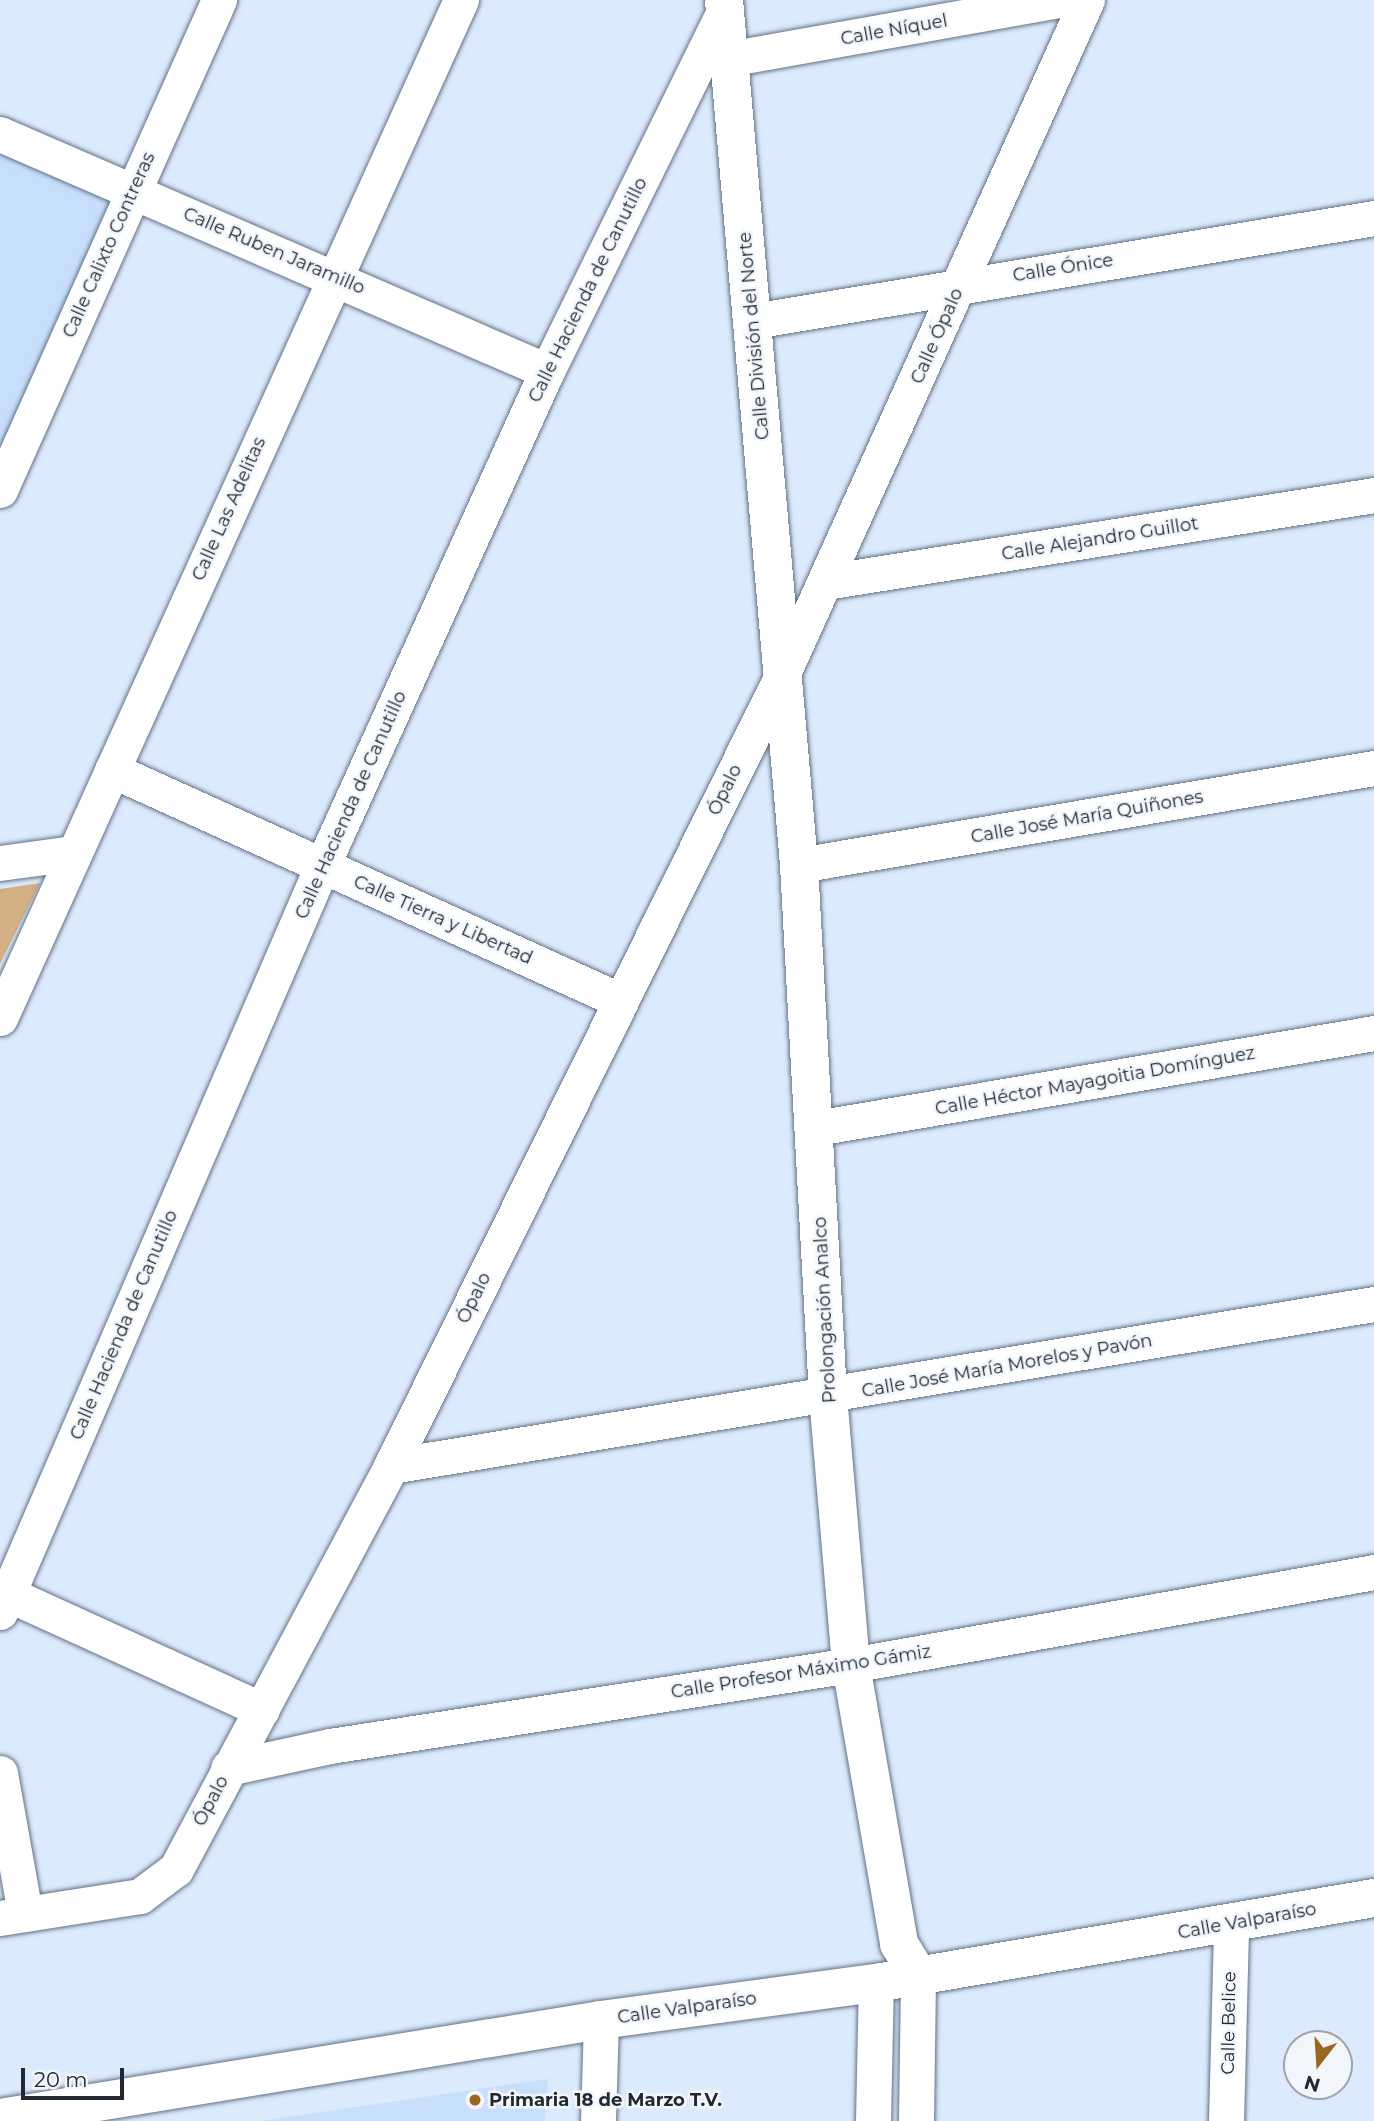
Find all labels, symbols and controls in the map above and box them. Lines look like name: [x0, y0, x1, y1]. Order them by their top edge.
street label: Calle Níquel: [839, 10, 949, 50]
street label: Calle Calixto Contreras: [58, 149, 160, 341]
street label: Calle Hacienda de Canutillo: [524, 174, 652, 406]
street label: Calle Ruben Jaramillo: [180, 203, 368, 299]
street label: Calle División del Norte: [734, 231, 774, 441]
street label: Calle Ónice: [1011, 249, 1115, 287]
street label: Calle Ópalo: [906, 285, 968, 387]
street label: Calle Las Adelitas: [188, 434, 270, 584]
street label: Calle Alejandro Guillot: [1000, 513, 1200, 565]
street label: Calle Hacienda de Canutillo: [291, 688, 411, 922]
street label: Ópalo: [703, 761, 747, 819]
street label: Calle José María Quiñones: [969, 786, 1205, 848]
street label: Calle Tierra y Libertad: [350, 871, 536, 969]
street label: Calle Héctor Mayagoitia Domínguez: [933, 1042, 1257, 1120]
street label: Calle Hacienda de Canutillo: [66, 1207, 182, 1443]
street label: Prolongación Analco: [809, 1216, 841, 1404]
street label: Ópalo: [452, 1269, 496, 1327]
street label: Calle José María Morelos y Pavón: [860, 1330, 1154, 1402]
street label: Calle Profesor Máximo Gámiz: [669, 1641, 933, 1703]
street label: Ópalo: [189, 1772, 233, 1830]
street label: Calle Valparaíso: [1176, 1898, 1318, 1944]
street label: Calle Belice: [1217, 1971, 1241, 2075]
street label: Calle Valparaíso: [616, 1988, 758, 2028]
north arrow: [1283, 2030, 1353, 2100]
scale bar: [24, 2054, 128, 2098]
text: 20 m: [34, 2067, 88, 2092]
text: N: [1302, 2070, 1323, 2097]
place label: Primaria 18 de Marzo T.V.: [489, 2089, 722, 2111]
marker: Primaria 18 de Marzo T.V.: [467, 2092, 483, 2108]

